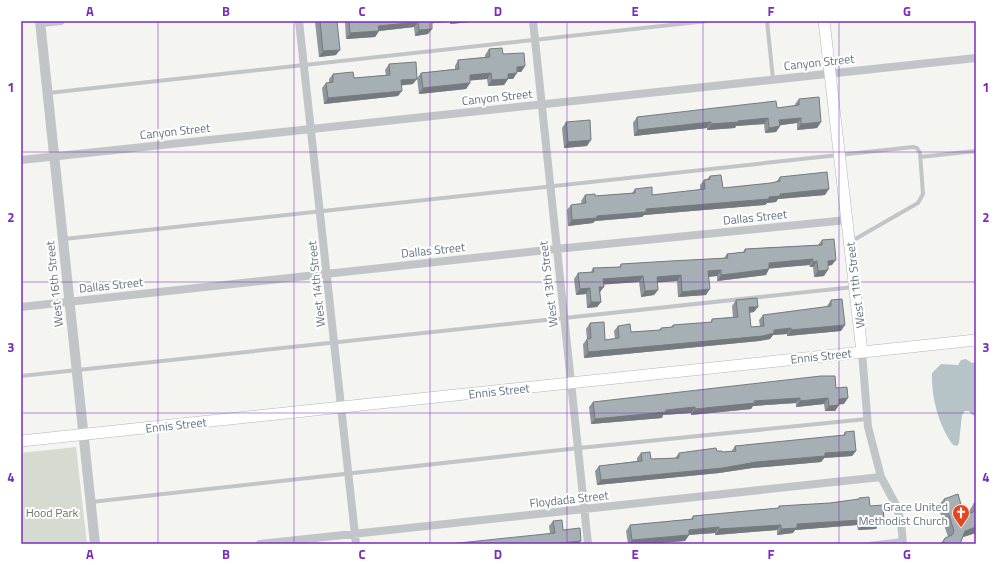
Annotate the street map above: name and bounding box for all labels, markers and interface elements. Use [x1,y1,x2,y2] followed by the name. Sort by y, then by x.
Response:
[86,1,94,21] text: A
[222,1,230,21] text: B
[358,1,366,21] text: C
[494,1,502,21] text: D
[631,1,639,21] text: E
[768,1,775,21] text: F
[903,1,911,21] text: G
[783,49,856,75] street label: Canyon Street
[7,77,15,97] text: 1
[982,77,990,97] text: 1
[461,84,534,110] street label: Canyon Street
[139,118,212,144] street label: Canyon Street
[722,204,789,230] street label: Dallas Street
[7,207,15,227] text: 2
[982,207,990,227] text: 2
[400,237,467,263] street label: Dallas Street
[40,239,68,328] street label: West 16th Street
[302,239,330,328] street label: West 14th Street
[533,239,563,328] street label: West 13th Street
[840,240,870,329] street label: West 11th Street
[78,272,145,298] street label: Dallas Street
[7,337,15,357] text: 3
[982,337,990,357] text: 3
[790,343,853,369] street label: Ennis Street
[468,378,531,404] street label: Ennis Street
[145,412,208,438] street label: Ennis Street
[7,467,15,487] text: 4
[982,467,990,487] text: 4
[529,485,610,513] street label: Floydada Street
[859,497,948,530] place label: Grace United Methodist Church
[26,503,79,522] park label: Hood Park
[951,503,971,528] church icon: Grace United Methodist Church
[86,544,94,564] text: A
[222,544,230,564] text: B
[358,544,366,564] text: C
[494,544,502,564] text: D
[631,544,639,564] text: E
[768,544,775,564] text: F
[903,544,911,564] text: G

